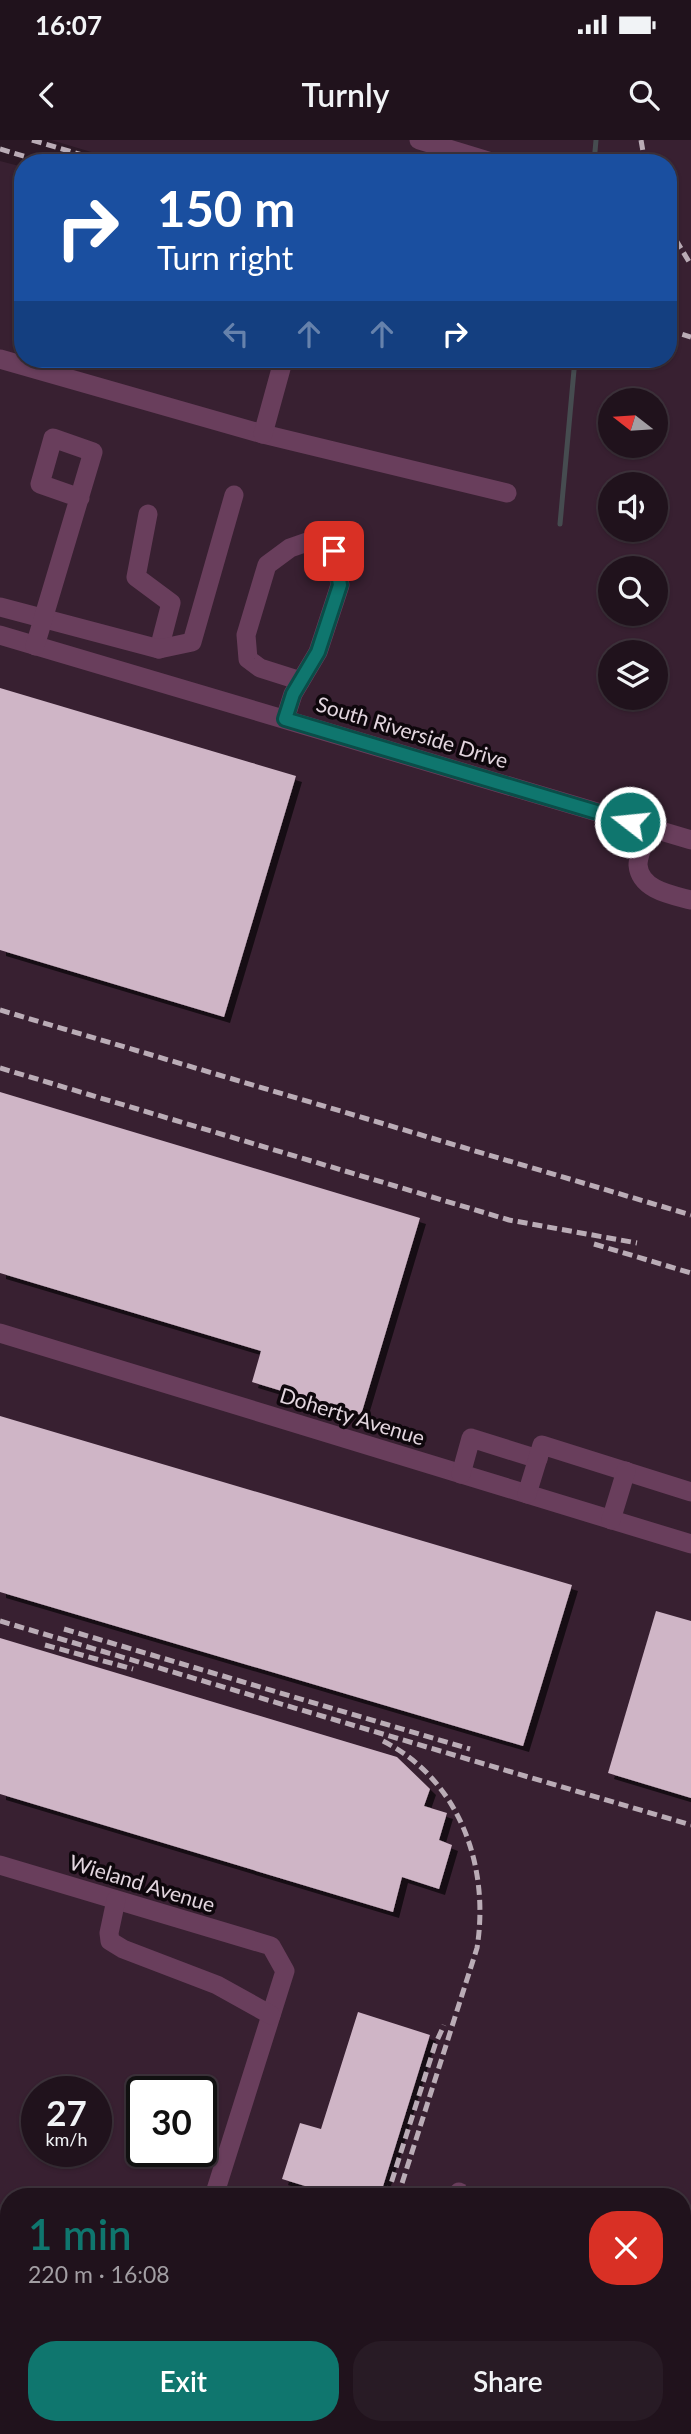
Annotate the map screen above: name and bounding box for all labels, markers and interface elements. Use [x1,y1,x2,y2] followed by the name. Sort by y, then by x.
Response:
[35,9,102,41] text: 16:07
[301,75,390,114] text: Turnly
[28,76,66,114] icon: back
[625,76,663,114] icon: search
[157,179,295,237] text: 150 m
[42,182,133,273] icon: right
[157,238,293,277] text: Turn right
[217,315,255,353] icon: left
[290,315,328,353] icon: ahead
[363,315,401,353] icon: ahead
[436,315,474,353] icon: right
[598,388,668,458] north arrow
[598,388,668,710] map controls
[598,472,668,542] button: sound
[304,521,364,581] pin
[315,532,353,570] icon: arrive
[598,556,668,626] button: search
[598,640,668,710] button: layers
[314,690,511,773] street label: South Riverside Drive
[593,785,667,859] position arrow
[277,1382,428,1449] street label: Doherty Avenue
[67,1849,218,1917] street label: Wieland Avenue
[126,2076,217,2167] speed limit sign: 30
[46,2091,87,2133] text: 27
[45,2128,88,2150] text: km/h
[28,2209,132,2259] text: 1 min
[589,2211,663,2285] button: close
[28,2260,170,2288] text: 220 m · 16:08
[28,2341,339,2421] button: Exit
[353,2341,663,2421] button: Share

